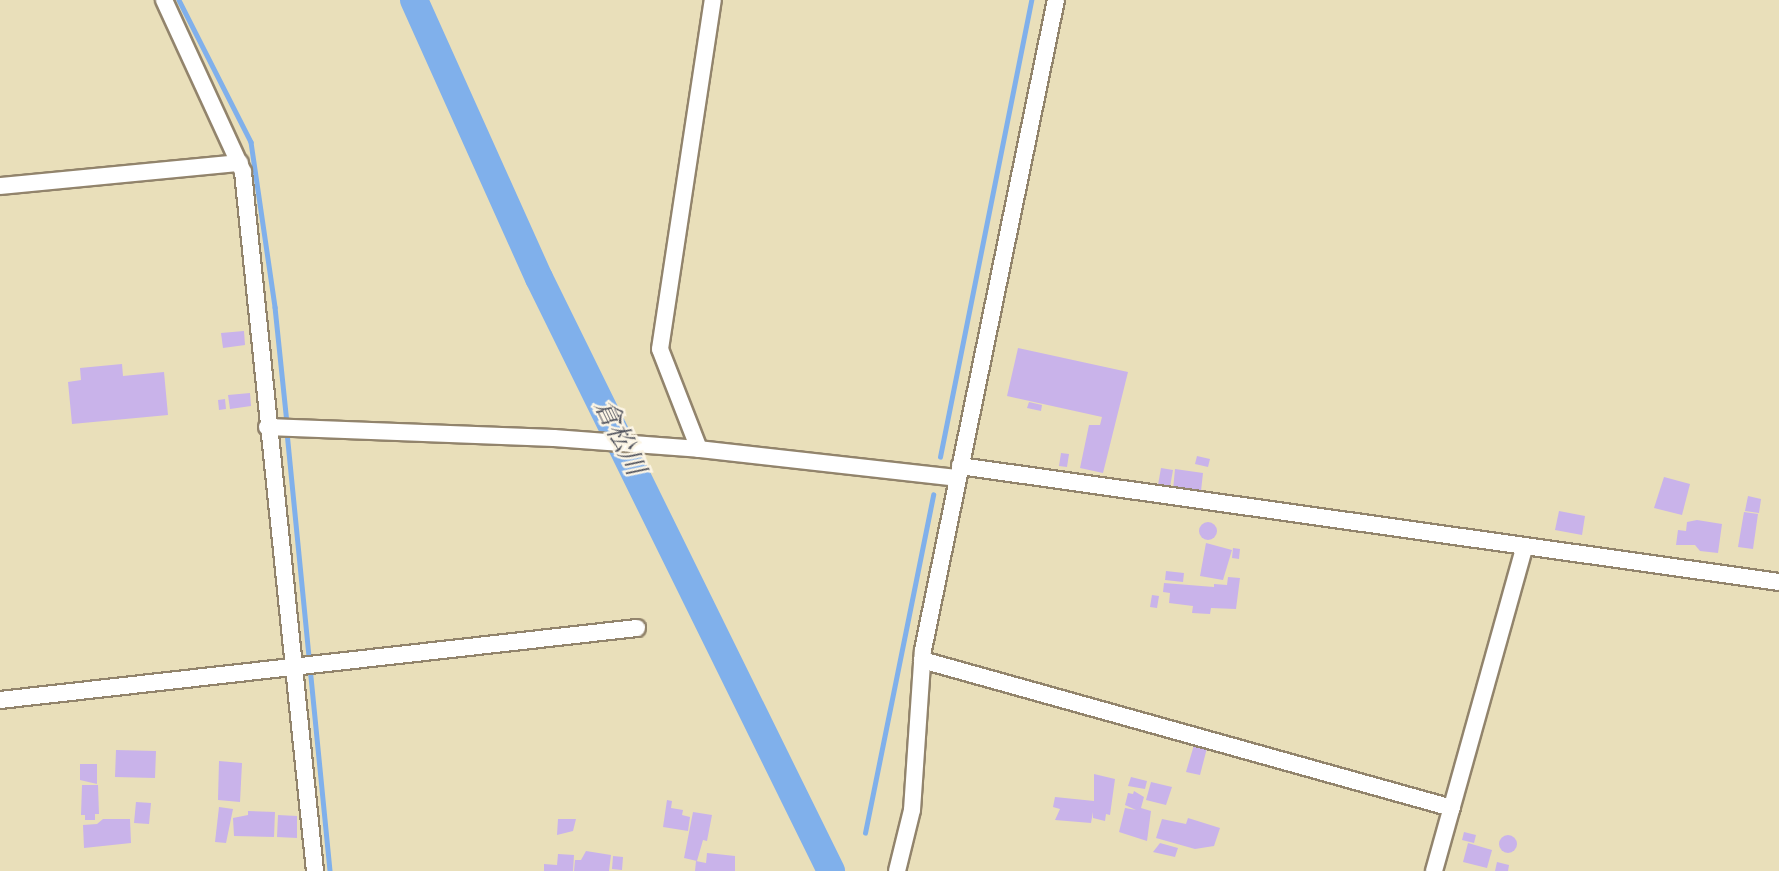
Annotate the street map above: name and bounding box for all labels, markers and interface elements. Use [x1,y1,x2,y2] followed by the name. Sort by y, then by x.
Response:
[586,394,650,482] water label: 倉松川

